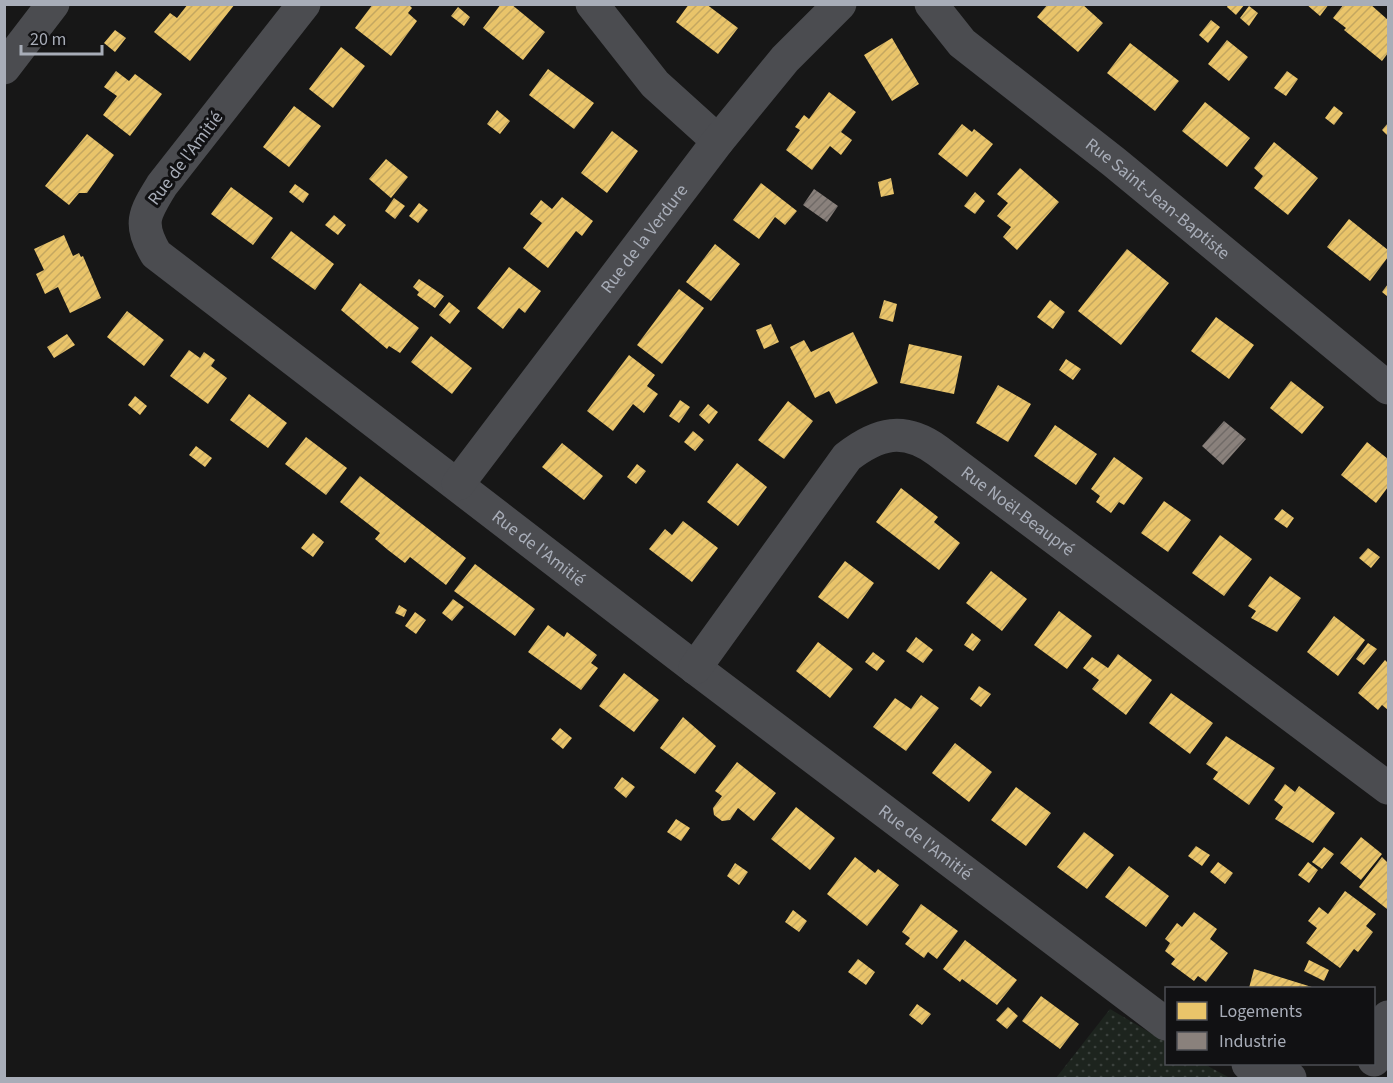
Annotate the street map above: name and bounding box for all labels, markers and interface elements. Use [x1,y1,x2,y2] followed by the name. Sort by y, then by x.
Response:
[21,18,102,56] scale bar
[30,27,66,52] text: 20 m
[142,106,229,210] street label: Rue de l'Amitié
[1080,132,1235,266] street label: Rue Saint-Jean-Baptiste
[595,179,694,299] street label: Rue de la Verdure
[956,460,1080,562] street label: Rue Noël-Beaupré
[487,504,591,592] street label: Rue de l'Amitié
[873,799,977,886] street label: Rue de l'Amitié
[1165,987,1375,1065] legend
[1219,999,1302,1024] text: Logements
[1219,1029,1286,1054] text: Industrie

